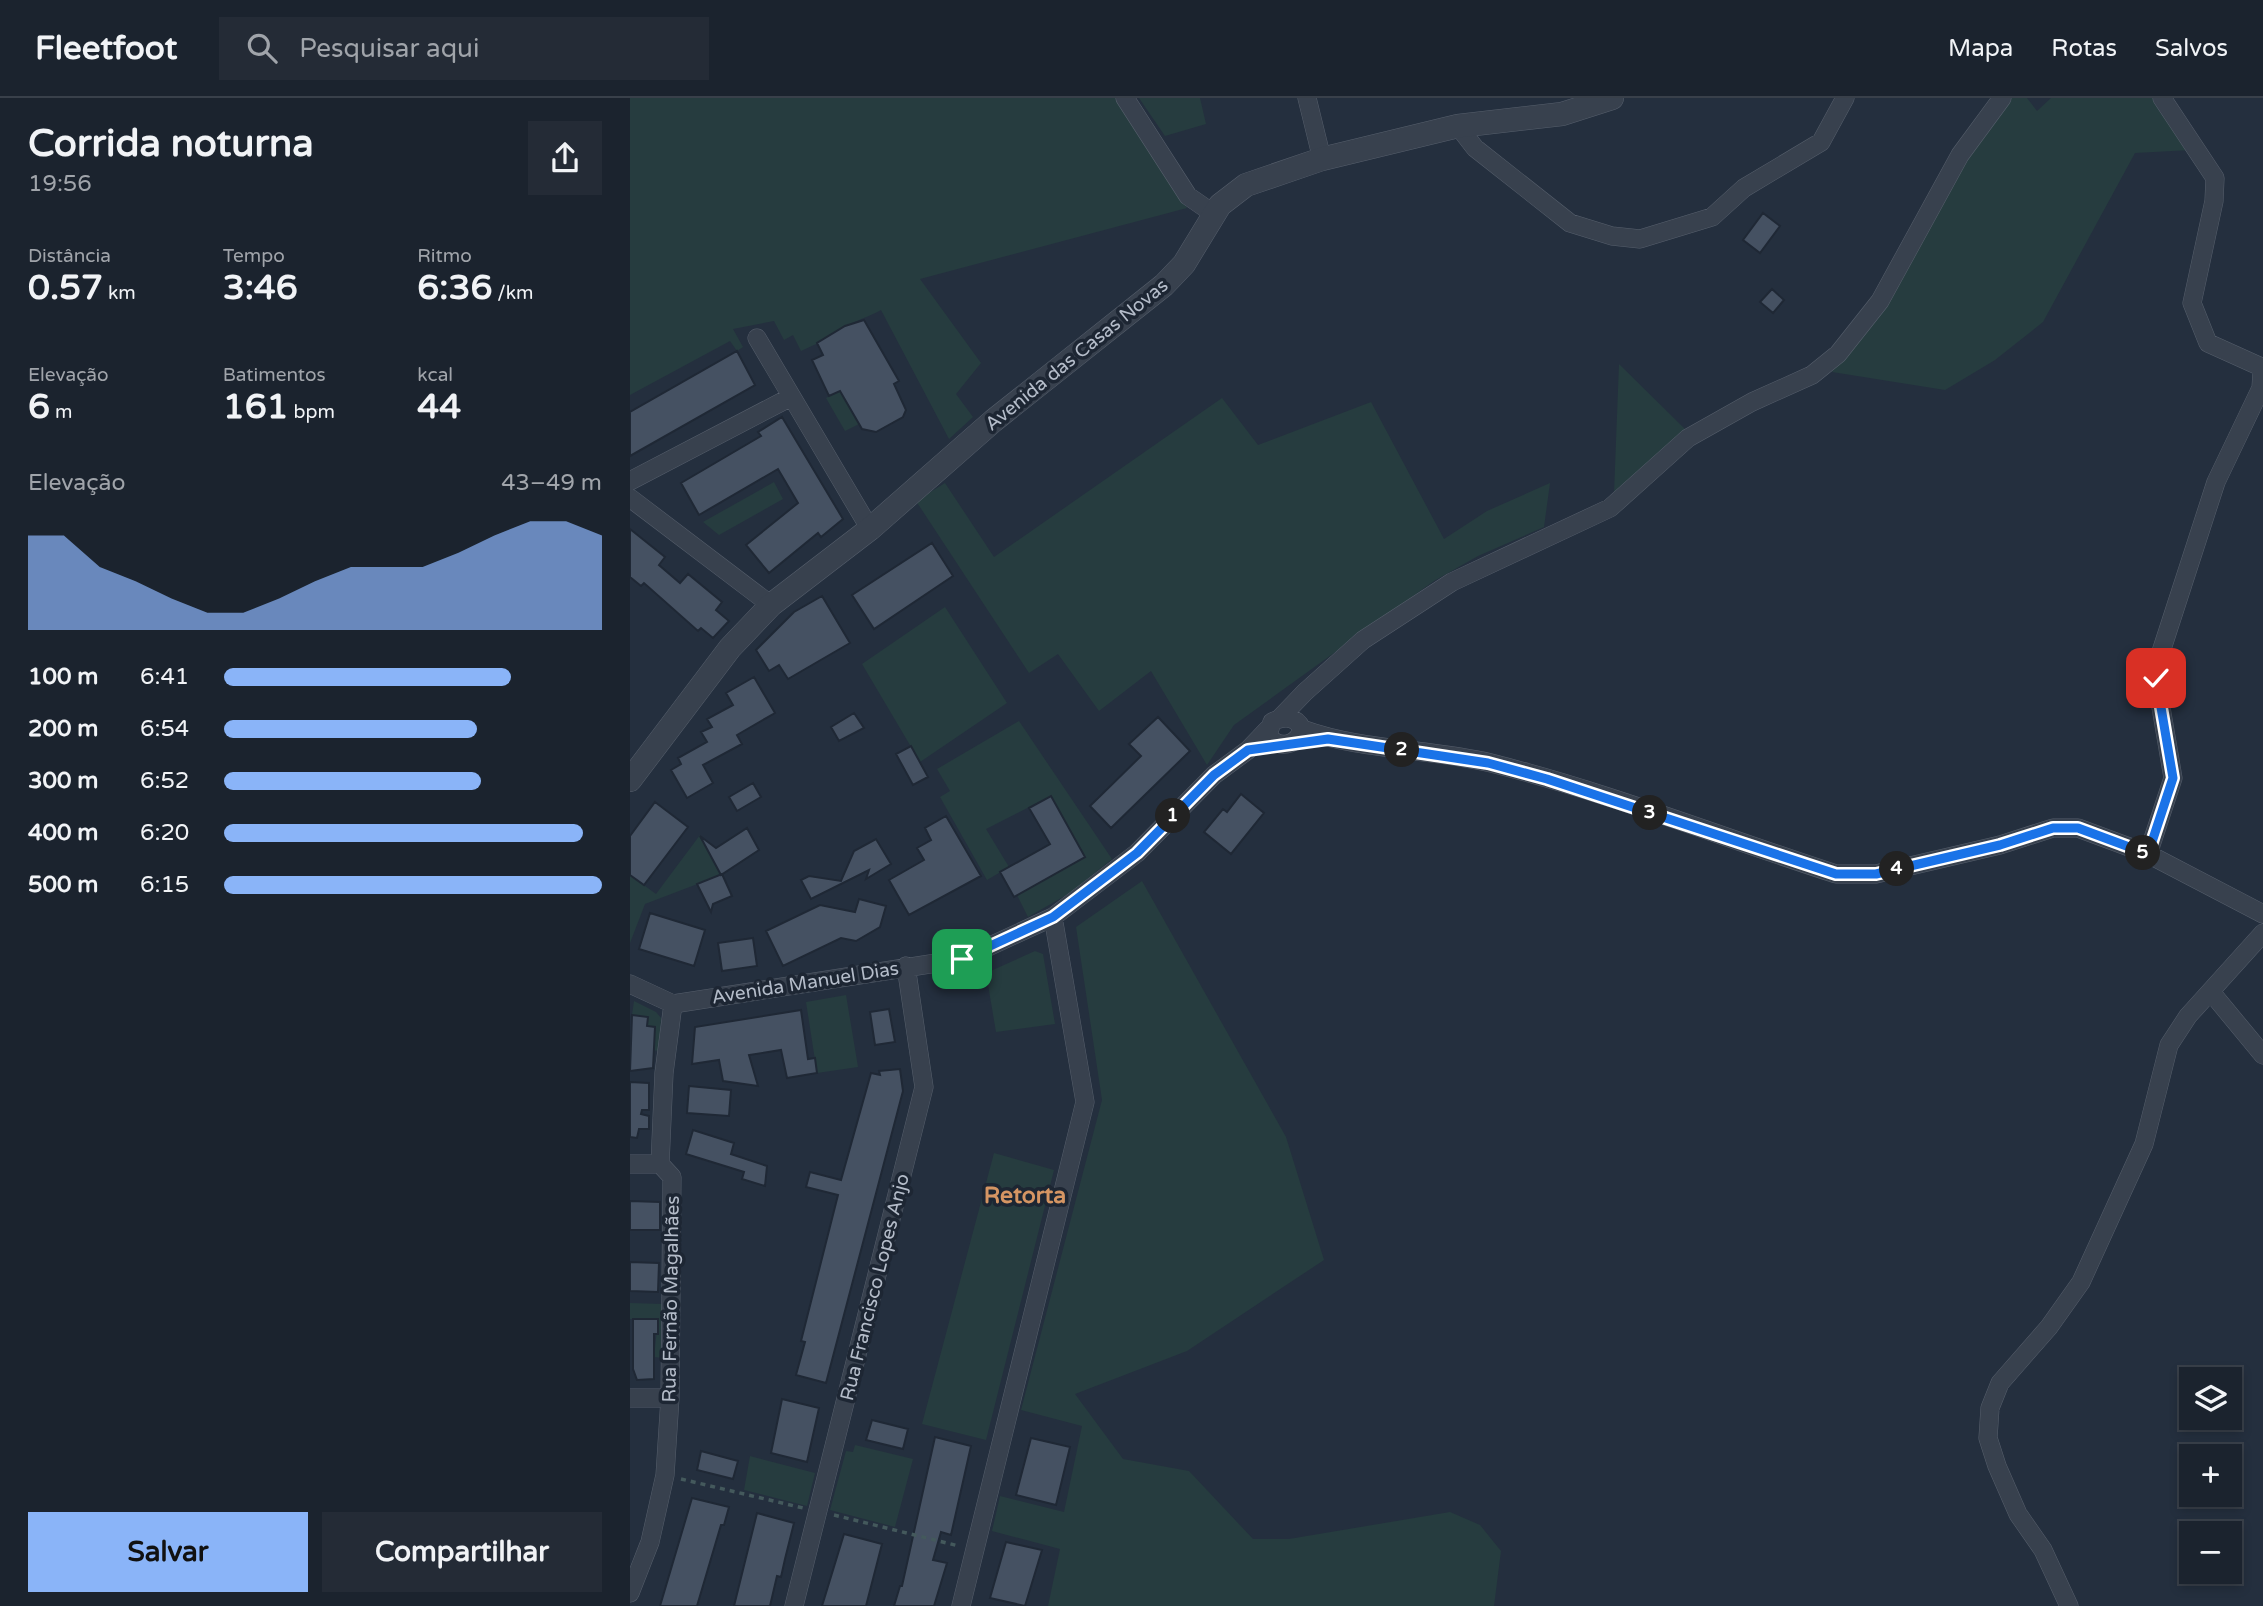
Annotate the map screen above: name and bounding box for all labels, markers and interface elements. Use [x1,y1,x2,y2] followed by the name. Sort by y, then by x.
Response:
[219,17,709,80] search box
[35,29,177,68] text: Fleetfoot
[243,29,281,67] icon: search
[299,33,479,64] text: Pesquisar aqui
[1948,34,2013,63] text: Mapa
[2051,34,2117,63] text: Rotas
[2155,34,2228,63] text: Salvos
[28,121,314,167] text: Corrida noturna
[528,121,602,195] button: share
[28,170,92,198] text: 19:56
[28,245,111,267] text: Distância
[223,245,285,267] text: Tempo
[417,245,472,267] text: Ritmo
[28,267,103,309] text: 0.57
[223,267,298,309] text: 3:46
[417,267,492,309] text: 6:36
[981,274,1172,435] street label: Avenida das Casas Novas
[103,282,136,304] text: km
[492,282,534,304] text: /km
[28,364,109,386] text: Elevação
[223,364,326,386] text: Batimentos
[417,364,453,386] text: kcal
[28,386,50,428] text: 6
[223,386,289,428] text: 161
[417,386,461,428] text: 44
[50,401,72,423] text: m
[289,401,335,423] text: bpm
[28,469,125,497] text: Elevação
[501,469,602,497] text: 43–49 m
[2126,648,2186,708] pin
[2137,659,2175,697] icon: check
[28,663,98,691] text: 100 m
[140,663,189,691] text: 6:41
[28,715,98,743] text: 200 m
[140,715,189,743] text: 6:54
[1384,732,1420,768] pin: 2
[1396,738,1407,760] text: 2
[28,767,98,795] text: 300 m
[140,767,189,795] text: 6:52
[1632,796,1668,830] pin: 3
[1156,798,1190,834] pin: 1
[1644,801,1655,823] text: 3
[1167,804,1178,826] text: 1
[28,819,98,847] text: 400 m
[140,819,189,847] text: 6:20
[2126,836,2160,870] pin: 5
[2137,841,2148,863] text: 5
[1880,852,1914,886] pin: 4
[1891,857,1902,879] text: 4
[28,871,98,899] text: 500 m
[140,871,189,899] text: 6:15
[932,929,992,989] pin
[943,940,981,978] icon: arrive
[710,957,900,1009] street label: Avenida Manuel Dias
[836,1171,914,1403] street label: Rua Francisco Lopes Anjo
[984,1182,1066,1210] district label: Retorta
[658,1195,684,1403] street label: Rua Fernão Magalhães
[2179,1367,2242,1584] map controls
[2179,1367,2242,1430] button: layers
[2179,1444,2242,1507] button: +
[28,1512,308,1592] button: Salvar
[322,1512,602,1592] button: Compartilhar
[2179,1521,2242,1584] button: −

